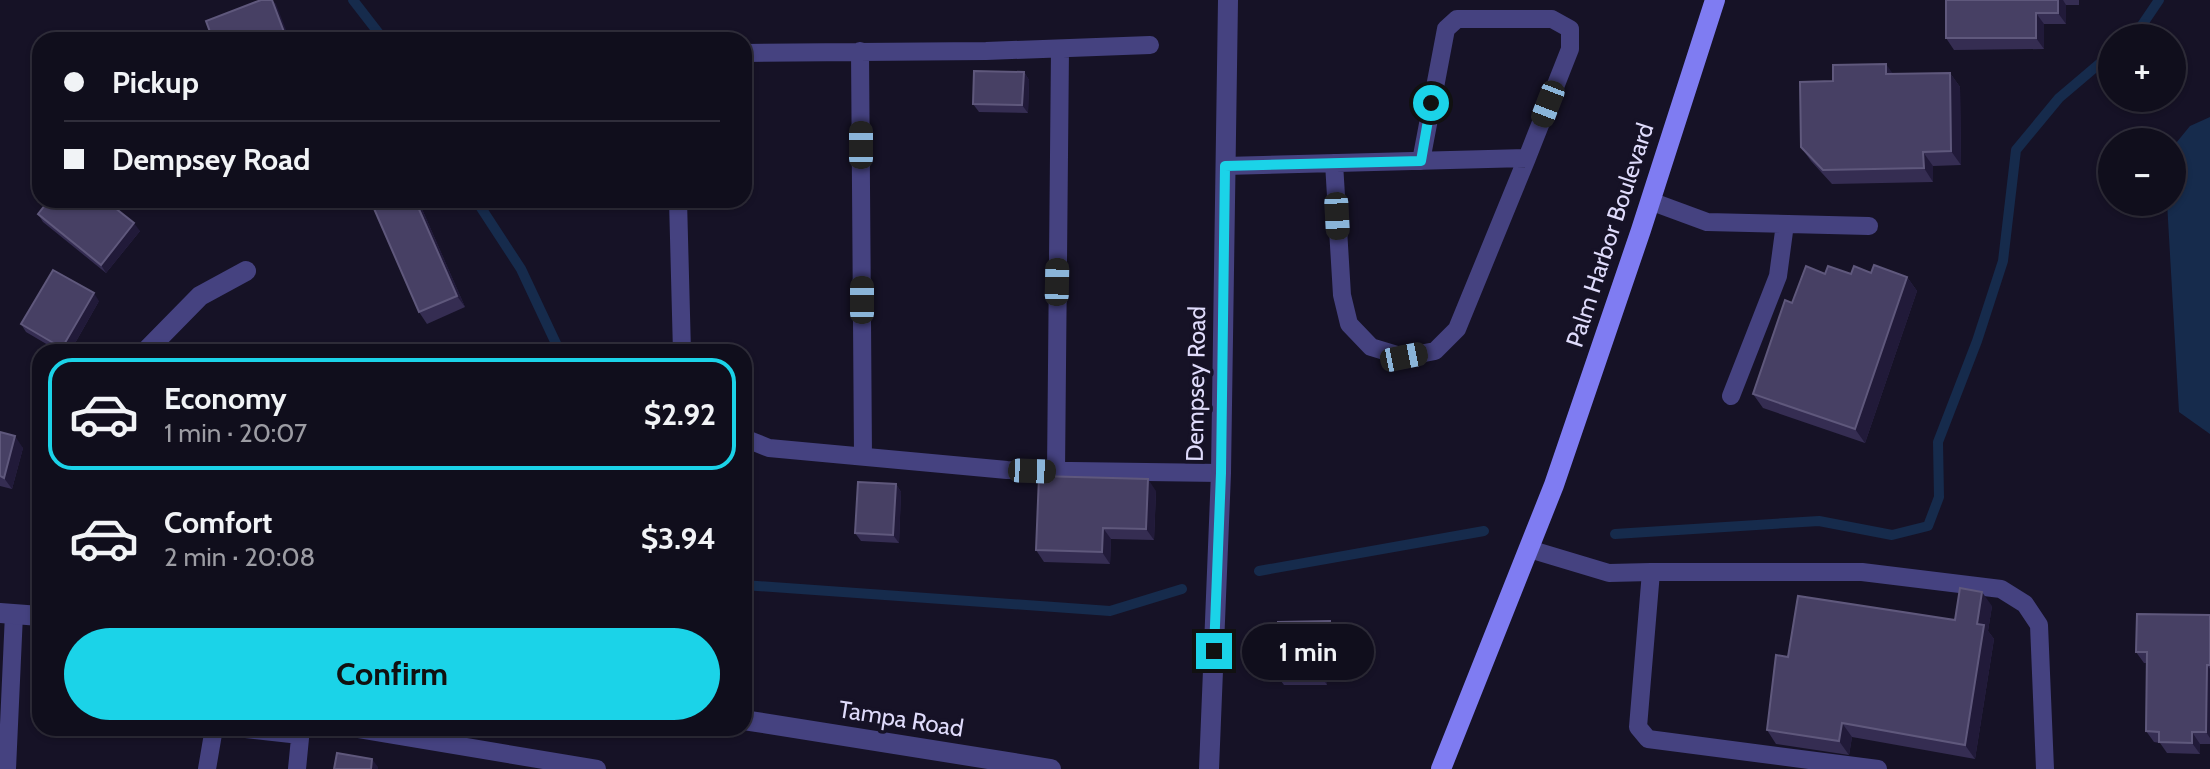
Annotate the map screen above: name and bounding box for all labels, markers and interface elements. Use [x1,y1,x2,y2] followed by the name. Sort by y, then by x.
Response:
[2098,24,2186,216] map controls
[2098,24,2186,112] button: +
[112,64,199,101] text: Pickup
[1528,77,1568,131] car
[1413,85,1449,121] route start
[1560,119,1659,351] street label: Palm Harbor Boulevard
[849,121,873,169] car
[2098,128,2186,216] button: −
[112,141,310,178] text: Dempsey Road
[1324,191,1350,241] car
[1045,258,1069,306] car
[850,276,874,324] car
[1180,306,1211,462] street label: Dempsey Road
[1378,341,1430,373] car
[68,378,140,450] icon: car
[164,380,287,417] text: Economy
[644,396,716,433] text: $2.92
[164,417,307,449] text: 1 min · 20:07
[1008,458,1056,484] car
[68,502,140,574] icon: car
[164,504,272,541] text: Comfort
[641,520,716,557] text: $3.94
[164,541,315,573] text: 2 min · 20:08
[1242,623,1374,679] callout: 1 min
[64,628,720,720] button: Confirm
[1196,633,1232,669] route end
[1279,636,1337,668] text: 1 min
[836,694,966,743] street label: Tampa Road

